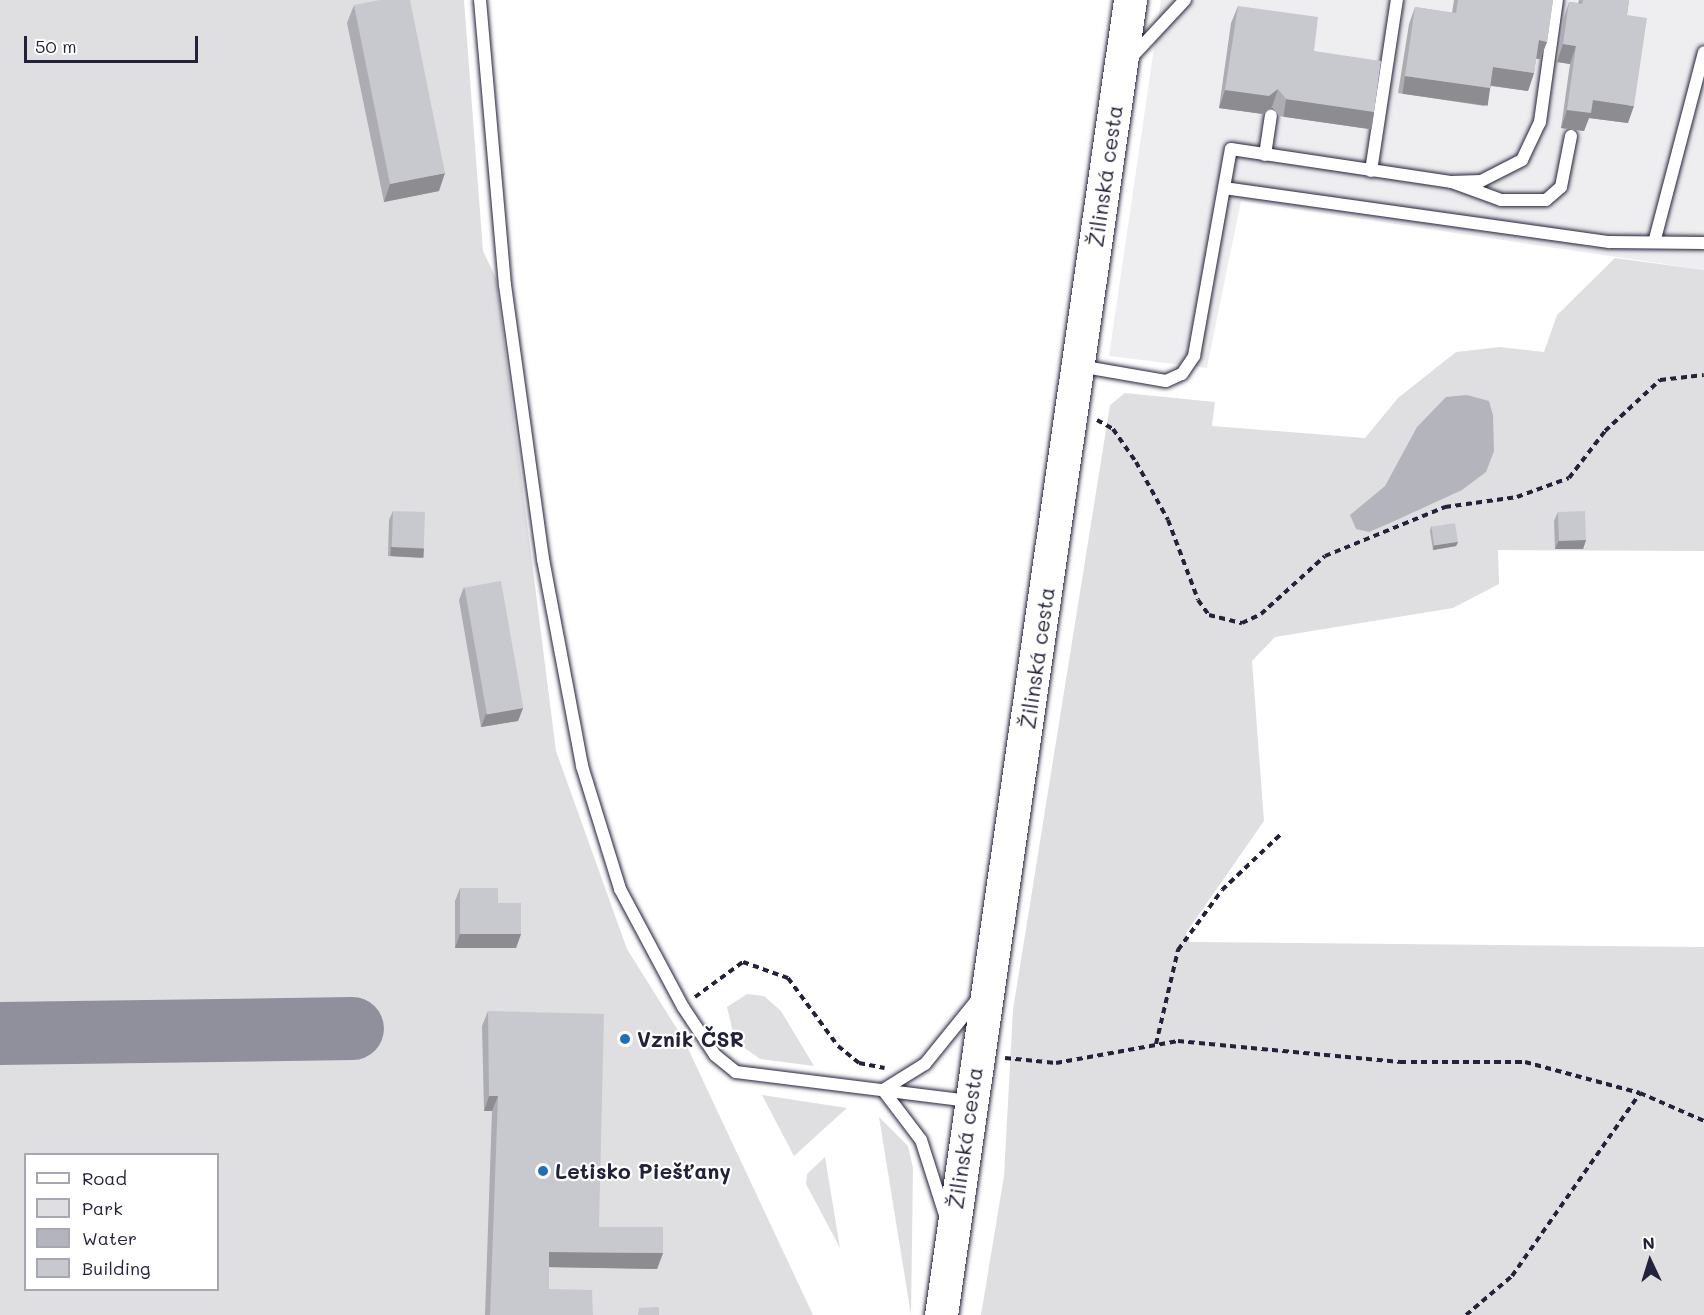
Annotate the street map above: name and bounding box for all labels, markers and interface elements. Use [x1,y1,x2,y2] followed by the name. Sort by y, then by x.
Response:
[27,24,201,62] scale bar
[35,34,77,58] text: 50 m
[1083,103,1127,249] street label: Žilinská cesta
[1015,585,1059,731] street label: Žilinská cesta
[637,1026,744,1052] place label: Vznik ČSR
[618,1032,632,1046] marker: Vznik ČSR
[943,1065,987,1211] street label: Žilinská cesta
[24,1153,219,1291] legend
[555,1158,731,1184] place label: Letisko Piešťany
[536,1164,550,1178] marker: Letisko Piešťany
[82,1166,127,1190] text: Road
[82,1196,123,1220] text: Park
[82,1226,137,1250] text: Water
[1620,1231,1680,1291] north arrow
[1642,1232,1656,1253] text: N
[82,1256,150,1280] text: Building

